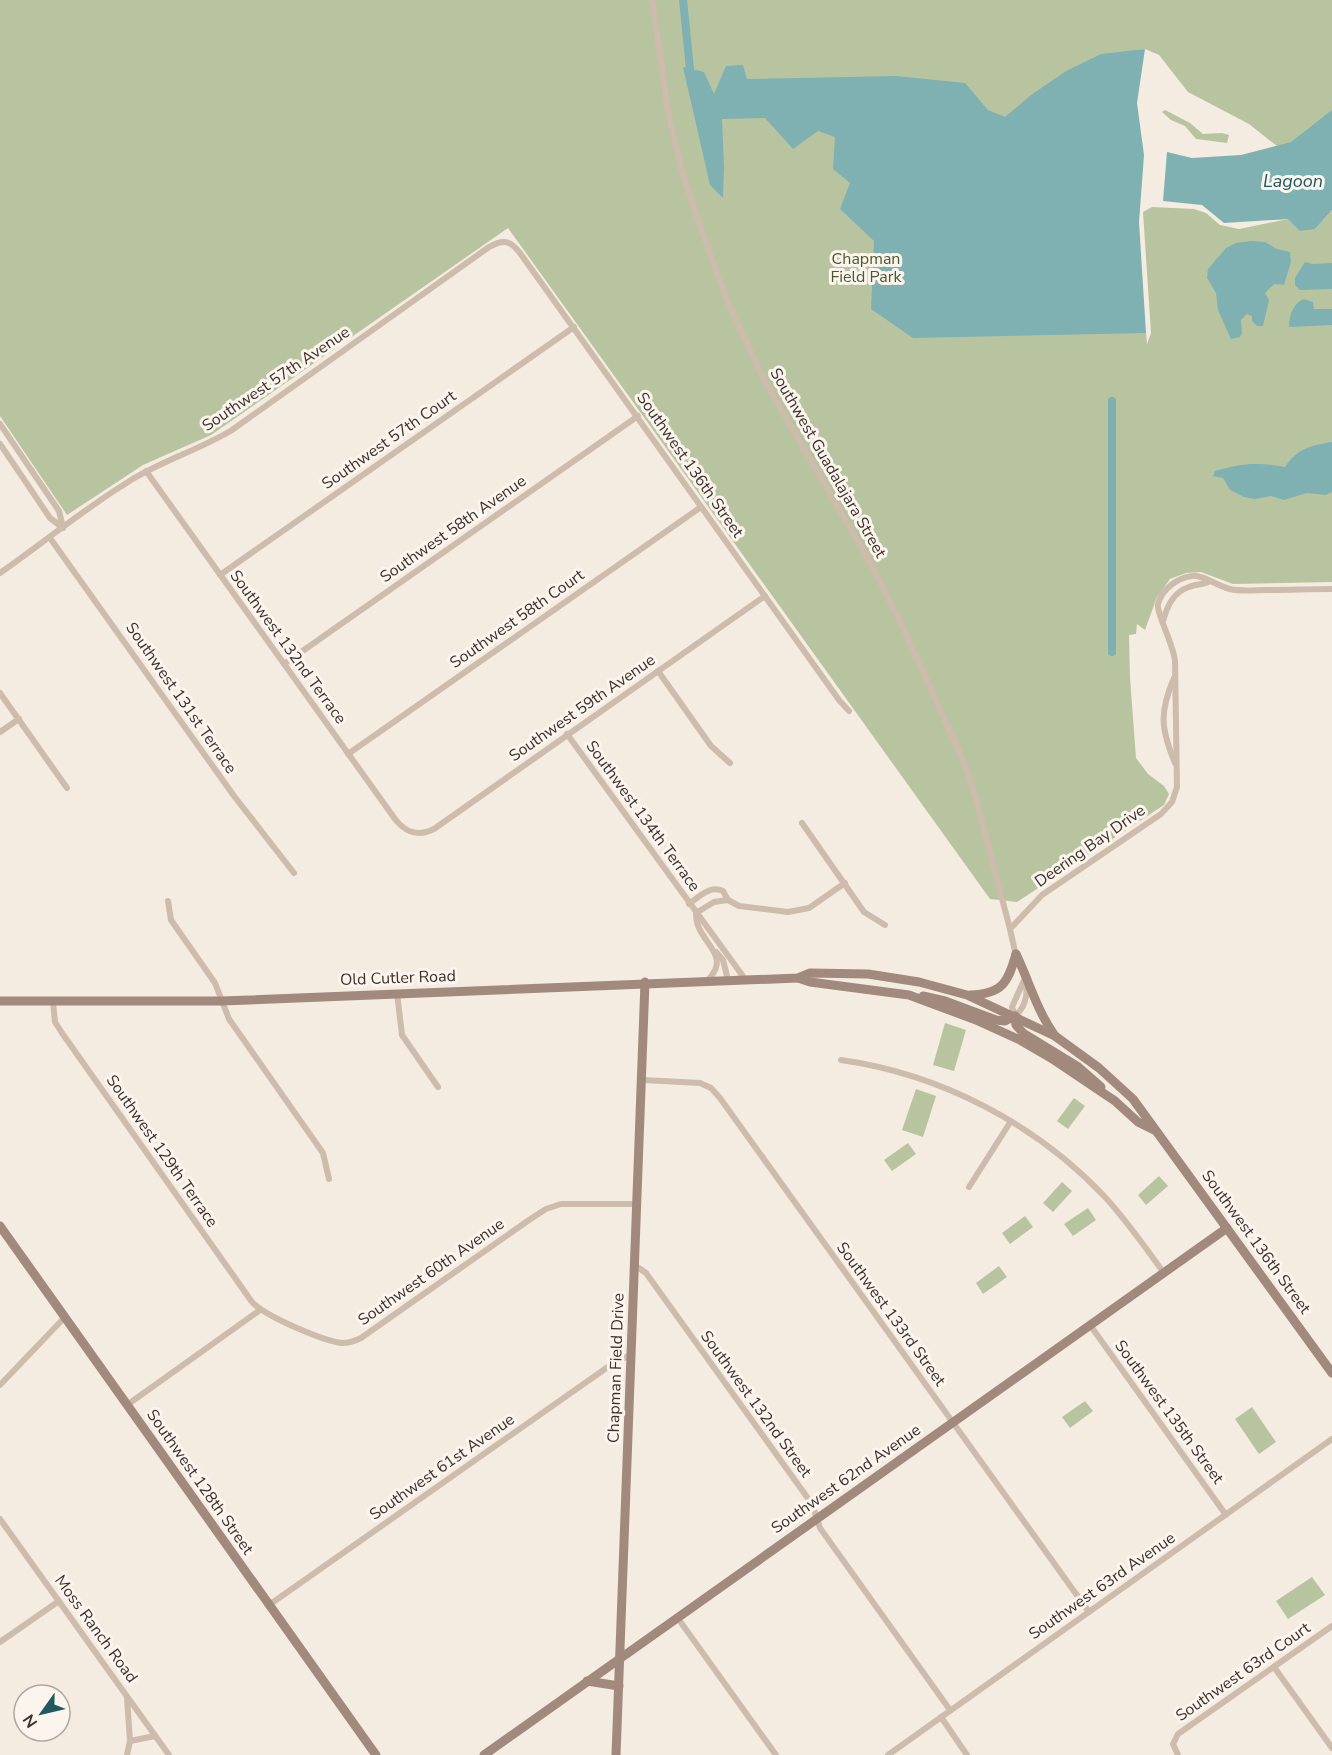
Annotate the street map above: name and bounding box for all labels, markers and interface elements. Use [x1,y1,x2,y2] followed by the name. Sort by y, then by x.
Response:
[1263,169,1323,193] water label: Lagoon
[830,248,903,288] park label: Chapman Field Park
[198,321,354,437] street label: Southwest 57th Avenue
[765,364,892,562] street label: Southwest Guadalajara Street
[317,385,461,495] street label: Southwest 57th Court
[631,388,749,542] street label: Southwest 136th Street
[375,470,531,588] street label: Southwest 58th Avenue
[445,564,589,674] street label: Southwest 58th Court
[225,566,351,728] street label: Southwest 132nd Terrace
[120,618,242,778] street label: Southwest 131st Terrace
[504,649,660,767] street label: Southwest 59th Avenue
[581,736,705,896] street label: Southwest 134th Terrace
[1030,800,1150,892] street label: Deering Bay Drive
[340,965,456,991] street label: Old Cutler Road
[101,1070,223,1232] street label: Southwest 129th Terrace
[1196,1166,1316,1319] street label: Southwest 136th Street
[353,1213,509,1331] street label: Southwest 60th Avenue
[831,1238,951,1391] street label: Southwest 133rd Street
[602,1293,630,1443] street label: Chapman Field Drive
[695,1326,817,1482] street label: Southwest 132nd Street
[1109,1336,1229,1489] street label: Southwest 135th Street
[141,1405,259,1559] street label: Southwest 128th Street
[365,1409,519,1525] street label: Southwest 61st Avenue
[767,1419,925,1539] street label: Southwest 62nd Avenue
[1024,1527,1180,1645] street label: Southwest 63rd Avenue
[49,1571,143,1687] street label: Moss Ranch Road
[1171,1617,1315,1727] street label: Southwest 63rd Court
[12,1683,72,1743] north arrow
[18,1710,43,1732] text: N

